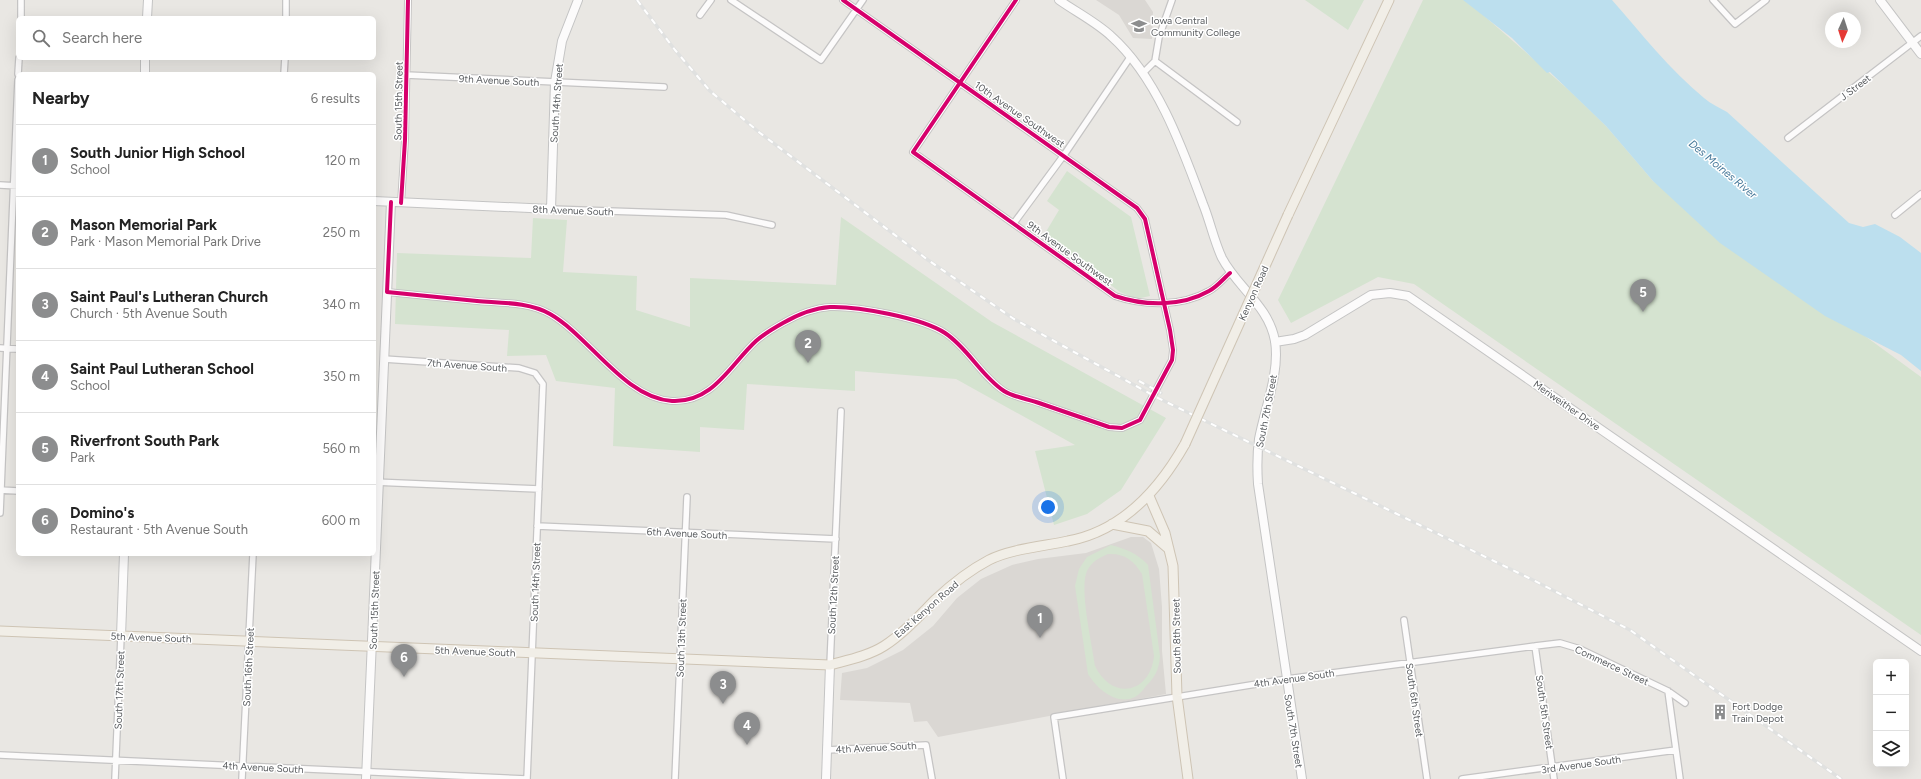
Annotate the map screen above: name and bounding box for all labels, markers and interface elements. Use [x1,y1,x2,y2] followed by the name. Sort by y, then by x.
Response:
[1825,12,1861,48] north arrow
[1151,14,1241,39] place label: Iowa Central Community College
[16,16,376,60] search box
[1130,17,1148,35] school or university icon: Iowa Central Community College
[30,27,52,49] icon: search
[62,29,142,47] text: Search here
[391,61,406,141] street label: South 15th Street
[547,63,566,143] street label: South 14th Street
[1837,71,1874,103] street label: J Street
[458,72,540,89] street label: 9th Avenue South
[972,78,1067,151] street label: 10th Avenue Southwest
[32,88,90,108] text: Nearby
[311,91,360,106] text: 6 results
[1686,137,1760,202] water label: Des Moines River
[70,144,245,162] text: South Junior High School
[42,153,48,168] text: 1
[325,153,360,168] text: 120 m
[70,162,110,177] text: School
[532,203,614,218] street label: 8th Avenue South
[70,216,217,234] text: Mason Memorial Park
[1025,218,1115,289] street label: 9th Avenue Southwest
[41,225,49,240] text: 2
[323,225,360,240] text: 250 m
[70,234,261,249] text: Park · Mason Memorial Park Drive
[1236,263,1271,323] street label: Kenyon Road
[1630,279,1656,312] pin: 5
[70,288,268,306] text: Saint Paul's Lutheran Church
[41,297,49,312] text: 3
[322,297,360,312] text: 340 m
[70,306,227,321] text: Church · 5th Avenue South
[795,330,821,363] pin: 2
[426,356,508,375] street label: 7th Avenue South
[70,360,254,378] text: Saint Paul Lutheran School
[41,369,49,384] text: 4
[323,369,360,384] text: 350 m
[1253,373,1280,449] street label: South 7th Street
[1531,377,1603,434] street label: Meriweither Drive
[70,378,110,393] text: School
[70,432,219,450] text: Riverfront South Park
[41,441,49,456] text: 5
[323,441,360,456] text: 560 m
[70,450,95,465] text: Park
[1038,497,1058,517] your location
[70,504,134,522] text: Domino's
[41,513,49,528] text: 6
[322,513,360,528] text: 600 m
[70,522,248,537] text: Restaurant · 5th Avenue South
[646,525,728,542] street label: 6th Avenue South
[528,542,543,622] street label: South 14th Street
[825,555,842,635] street label: South 12th Street
[367,570,382,650] street label: South 15th Street
[892,578,961,641] street label: East Kenyon Road
[674,598,689,678] street label: South 13th Street
[1169,598,1184,674] street label: South 8th Street
[1027,605,1053,638] pin: 1
[240,627,257,707] street label: South 16th Street
[110,630,192,645] street label: 5th Avenue South
[1573,643,1651,688] street label: Commerce Street
[391,644,417,677] pin: 6
[434,644,516,659] street label: 5th Avenue South
[112,650,127,730] street label: South 17th Street
[1873,659,1909,767] map controls
[1873,659,1909,695] button: +
[1403,662,1426,738] street label: South 6th Street
[1253,666,1336,691] street label: 4th Avenue South
[710,671,736,704] pin: 3
[1533,674,1556,750] street label: South 5th Street
[1281,693,1306,769] street label: South 7th Street
[1873,695,1909,731] button: −
[1732,700,1784,725] place label: Fort Dodge Train Depot
[1711,703,1729,721] building icon: Fort Dodge Train Depot
[734,712,760,745] pin: 4
[1873,731,1909,767] button: layers
[835,739,917,756] street label: 4th Avenue South
[1540,752,1622,777] street label: 3rd Avenue South
[222,759,304,776] street label: 4th Avenue South

